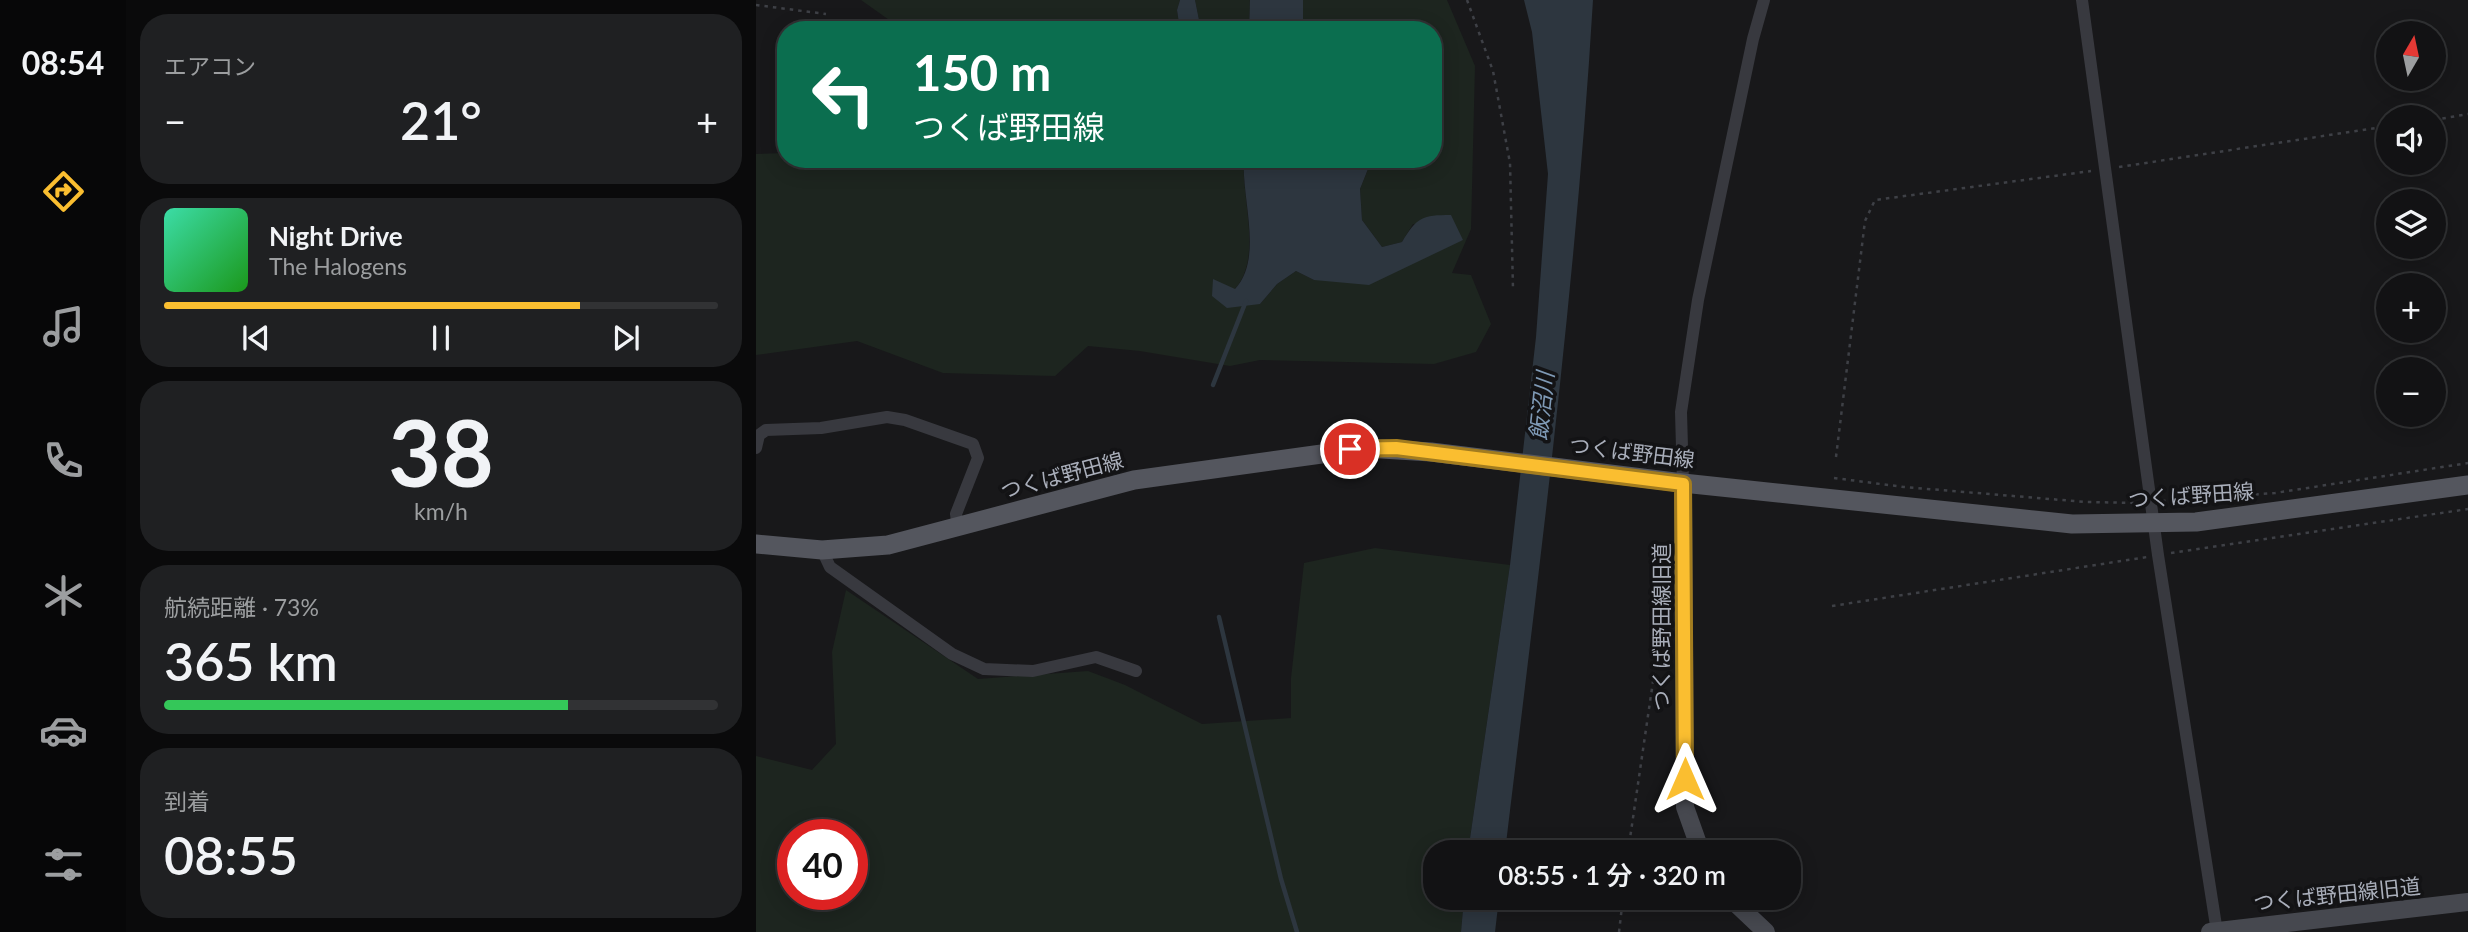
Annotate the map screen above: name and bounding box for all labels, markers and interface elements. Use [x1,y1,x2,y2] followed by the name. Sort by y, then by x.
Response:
[2376,21,2446,91] north arrow
[2376,21,2446,427] map controls
[22,43,104,82] text: 08:54
[913,43,1051,101] text: 150 m
[798,49,889,140] icon: left
[164,52,256,80] text: エアコン
[400,89,482,151] text: 21°
[164,98,186,144] text: −
[696,98,718,144] text: +
[2376,105,2446,175] button: sound
[913,107,1105,146] text: つくば野田線
[39,167,88,216] icon: directions
[2376,189,2446,259] button: layers
[269,220,403,252] text: Night Drive
[269,252,407,280] text: The Halogens
[2376,273,2446,343] button: +
[39,302,88,351] icon: music
[237,319,275,357] icon: previous
[422,319,460,357] icon: pause
[607,319,645,357] icon: next
[2376,357,2446,427] button: −
[1523,367,1559,442] water label: 飯沼川
[388,397,494,506] text: 38
[1320,419,1380,479] pin
[1331,430,1369,468] icon: arrive
[1568,431,1696,472] street label: つくば野田線
[39,436,88,485] icon: phone
[998,446,1126,503] street label: つくば野田線
[2127,478,2255,511] street label: つくば野田線
[414,497,468,525] text: km/h
[1648,543,1673,711] street label: つくば野田線旧道
[39,571,88,620] icon: climate
[164,593,319,621] text: 航続距離 · 73%
[164,630,338,692] text: 365 km
[39,706,88,755] icon: car
[1648,742,1722,816] position arrow
[164,787,210,815] text: 到着
[777,819,868,910] speed limit sign: 40
[164,824,298,886] text: 08:55
[39,840,88,889] icon: filters
[1498,859,1726,891] text: 08:55 · 1 分 · 320 m
[2252,872,2422,915] street label: つくば野田線旧道

